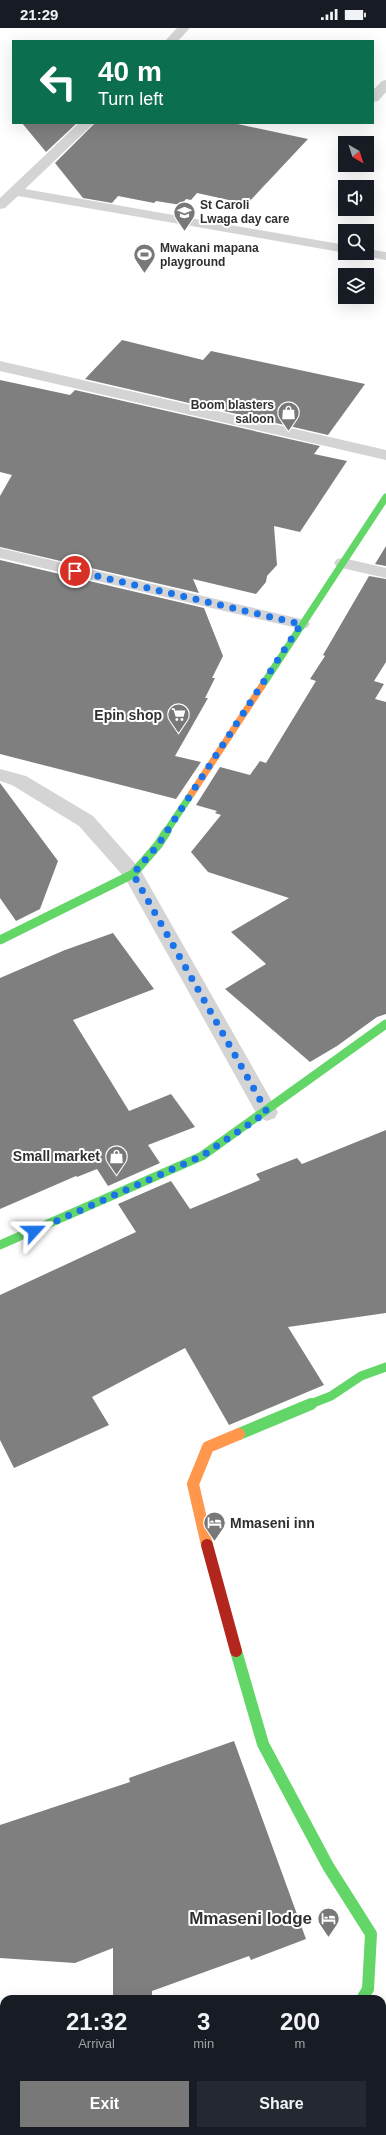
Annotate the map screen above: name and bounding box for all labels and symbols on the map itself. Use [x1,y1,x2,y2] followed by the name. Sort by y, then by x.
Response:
[338,136,374,172] north arrow
[200,198,290,226] place label: St Caroli Lwaga day care
[171,199,197,232] school or university icon: St Caroli Lwaga day care
[160,241,259,269] place label: Mwakani mapana playground
[132,242,158,275] sports icon: Mwakani mapana playground
[191,398,274,426] place label: Boom blasters saloon
[276,399,302,432] shop icon: Boom blasters saloon
[58,554,92,588] pin
[165,702,191,735] supermarket icon: Epin shop
[94,707,162,723] place label: Epin shop
[103,1143,129,1176] shop icon: Small market
[13,1148,100,1164] place label: Small market
[13,1210,55,1252] position arrow
[201,1510,227,1543] hotel icon: Mmaseni inn
[230,1515,315,1531] place label: Mmaseni inn
[315,1905,341,1938] hotel icon: Mmaseni lodge
[189,1909,312,1928] place label: Mmaseni lodge

